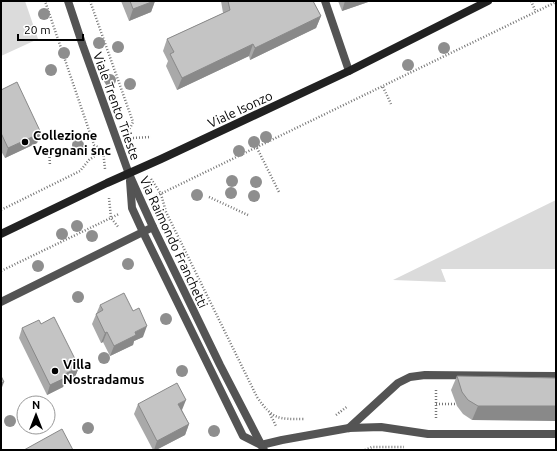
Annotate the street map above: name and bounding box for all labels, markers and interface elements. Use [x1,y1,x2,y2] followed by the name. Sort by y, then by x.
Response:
[18,16,83,42] scale bar
[24,23,51,36] text: 20 m
[91,50,143,162] street label: Viale Trento Trieste
[206,88,274,130] street label: Viale Isonzo
[33,128,112,157] place label: Collezione Vergnani snc
[20,137,30,147] marker: Collezione Vergnani snc
[137,174,211,310] street label: Via Raimondo Franchetti
[63,357,144,386] place label: Villa Nostradamus
[50,366,60,376] marker: Villa Nostradamus
[16,395,56,435] north arrow
[32,399,40,411] text: N

